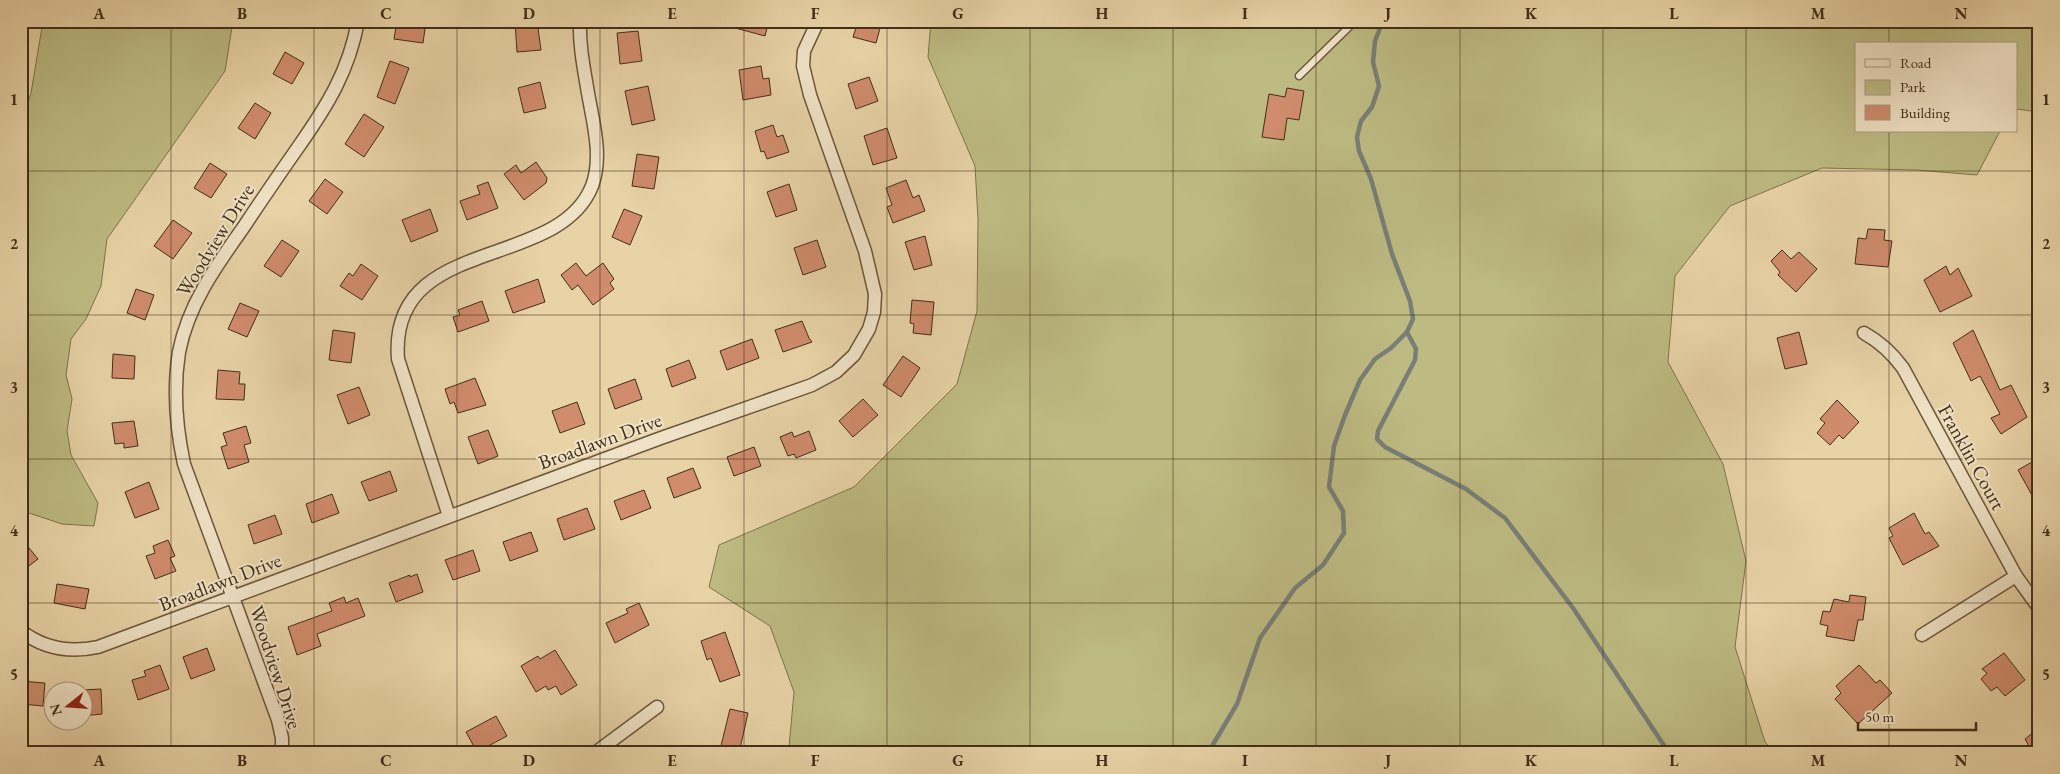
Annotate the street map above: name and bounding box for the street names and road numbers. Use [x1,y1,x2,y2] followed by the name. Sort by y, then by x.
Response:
[170,179,260,301] street label: Woodview Drive
[1932,400,2012,515] street label: Franklin Court
[535,407,665,475] street label: Broadlawn Drive
[155,547,285,617] street label: Broadlawn Drive
[244,602,308,732] street label: Woodview Drive

